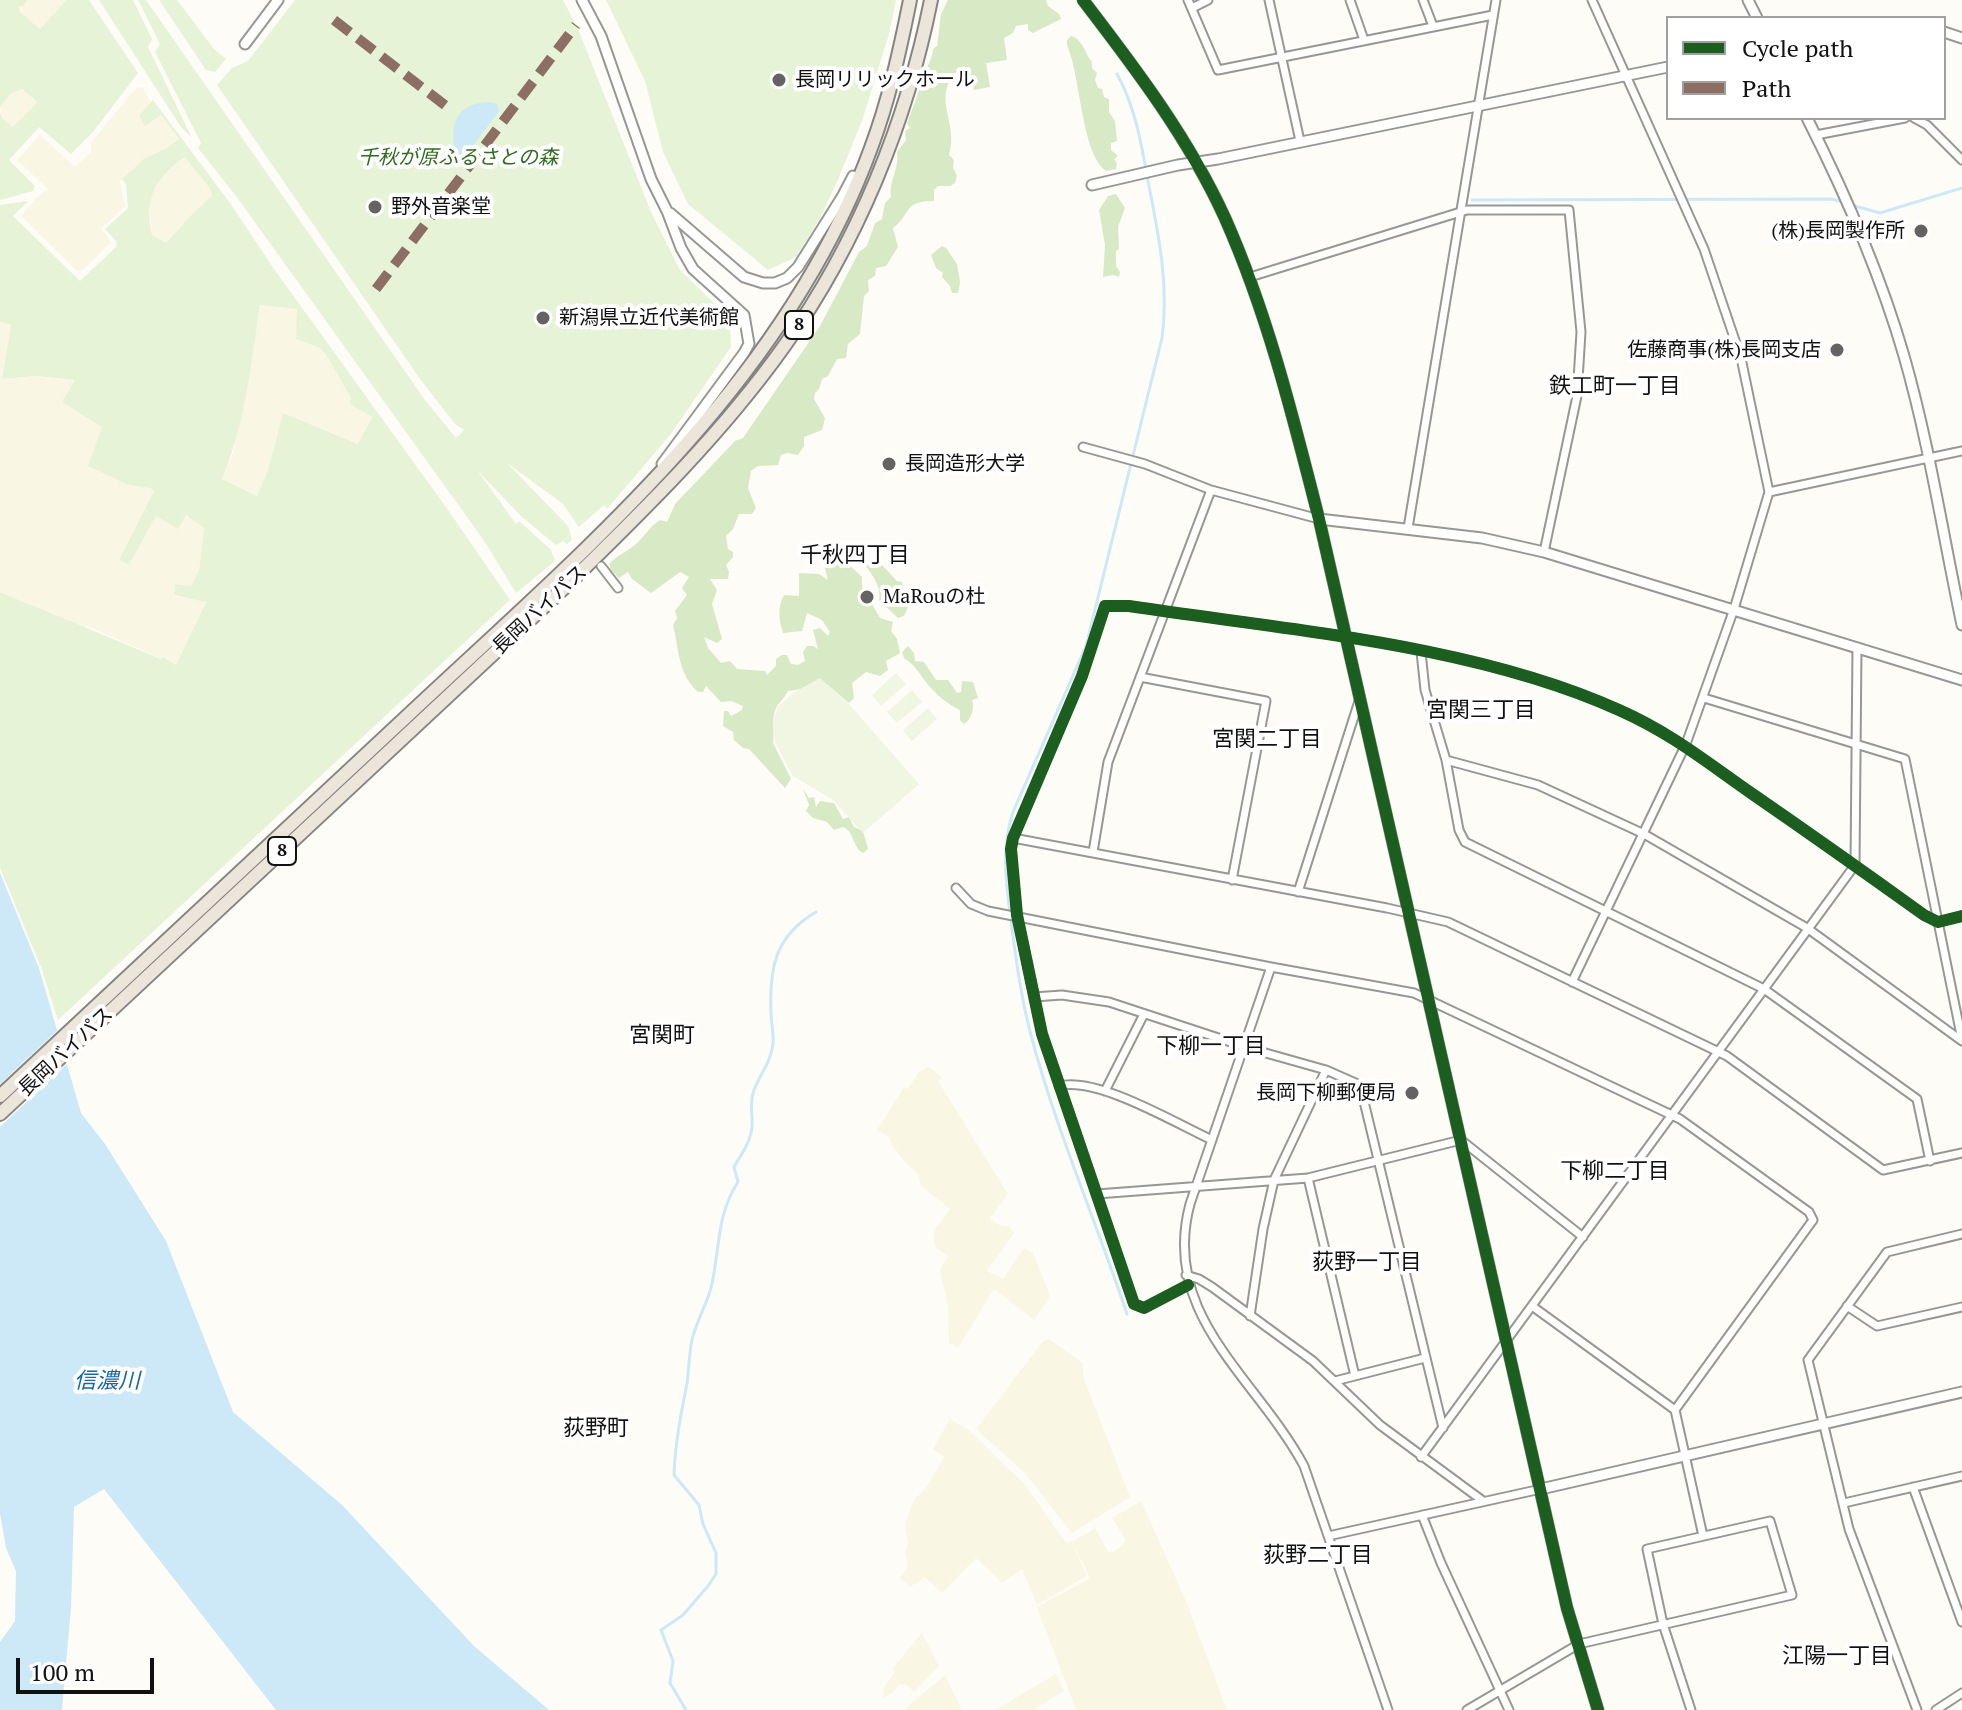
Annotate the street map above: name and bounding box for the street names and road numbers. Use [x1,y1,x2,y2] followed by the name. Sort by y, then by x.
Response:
[785,311,813,339] road number: 8
[488,560,592,660] street label: 長岡バイパス
[268,837,296,865] road number: 8
[14,1002,118,1102] street label: 長岡バイパス

